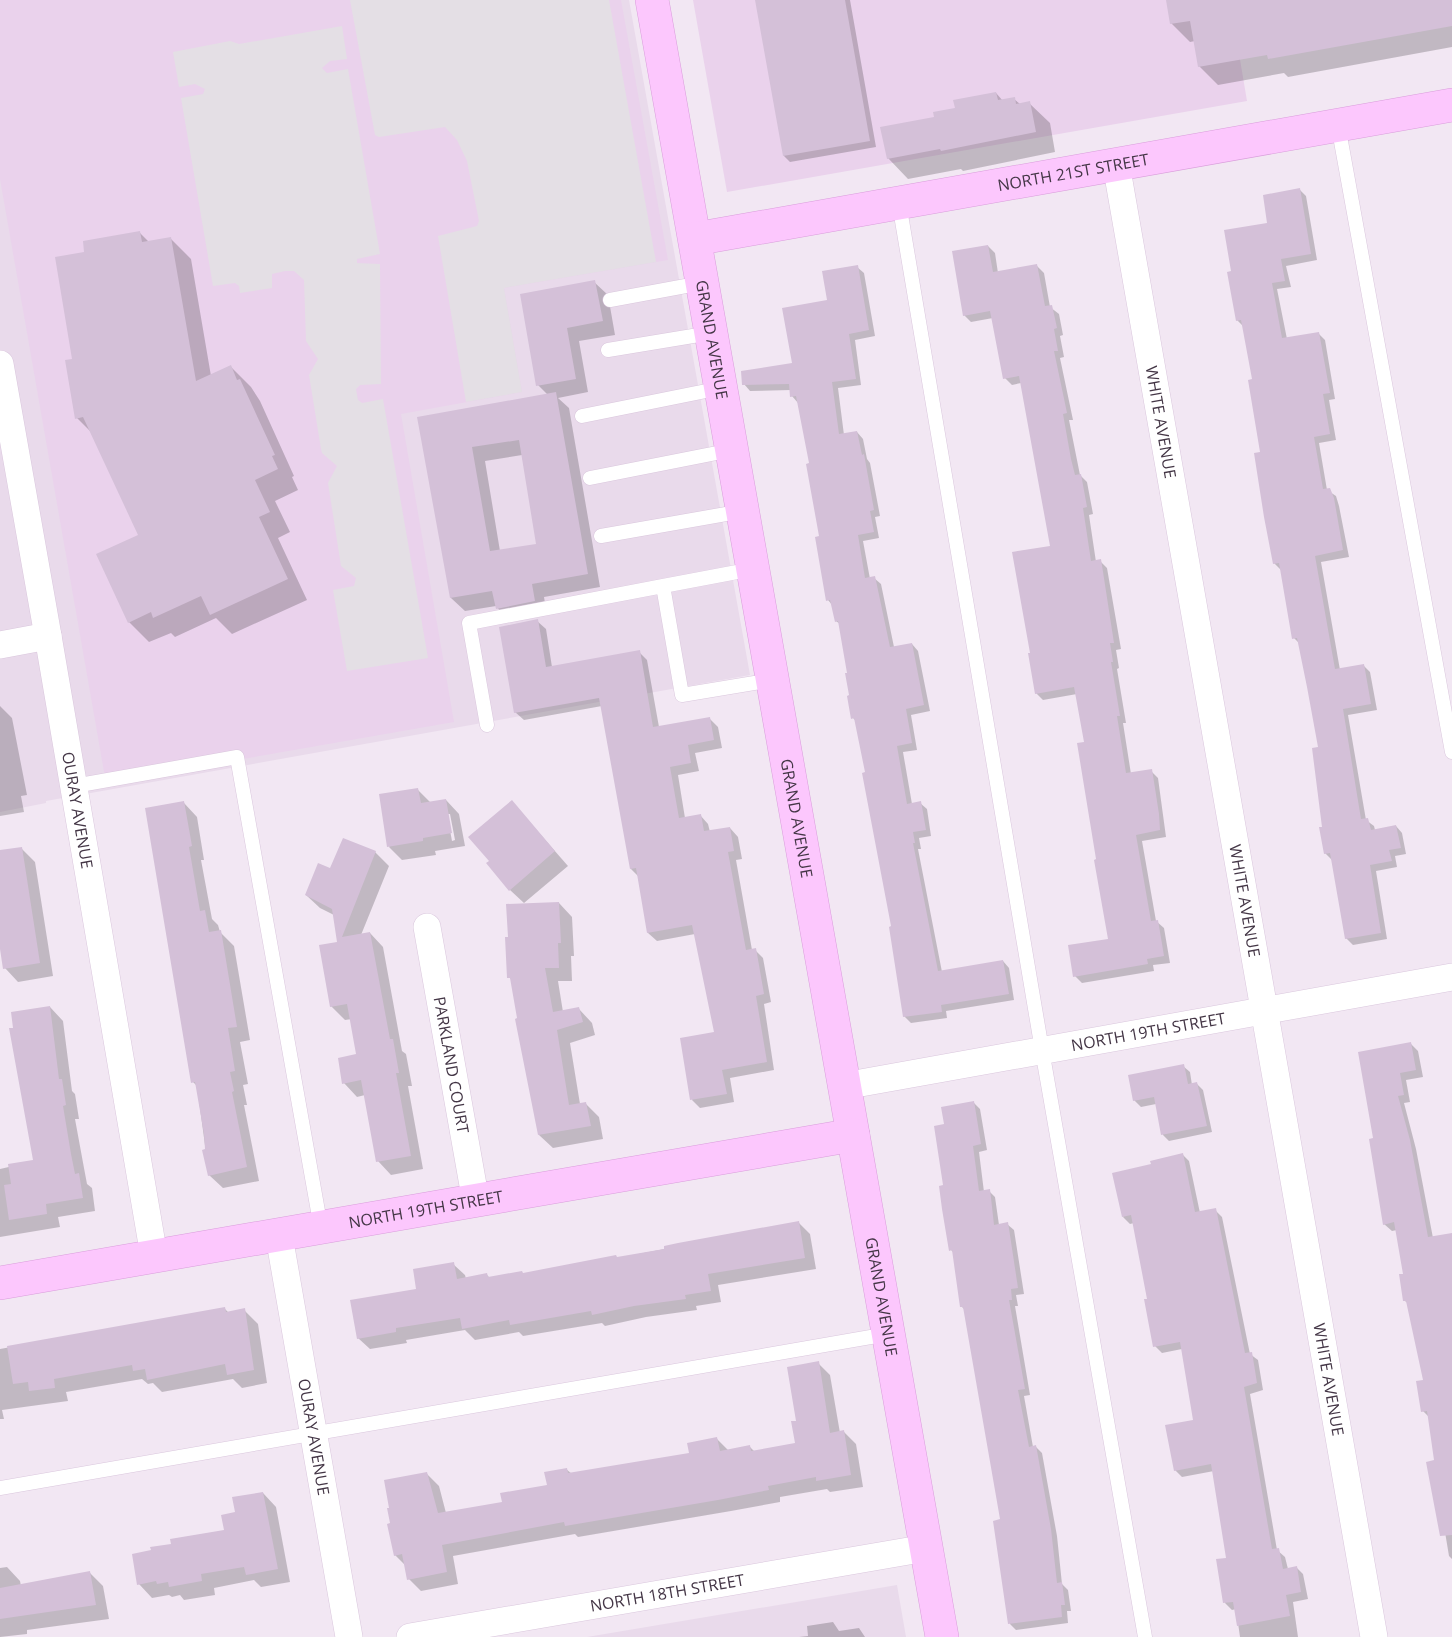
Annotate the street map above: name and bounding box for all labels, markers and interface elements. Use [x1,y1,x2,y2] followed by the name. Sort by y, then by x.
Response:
[996,148,1151,196] street label: NORTH 21ST STREET
[691,278,734,401] street label: GRAND AVENUE
[1141,364,1182,480] street label: WHITE AVENUE
[57,750,99,870] street label: OURAY AVENUE
[776,757,818,880] street label: GRAND AVENUE
[1224,843,1266,959] street label: WHITE AVENUE
[429,995,475,1135] street label: PARKLAND COURT
[1069,1007,1227,1056] street label: NORTH 19TH STREET
[347,1185,505,1233] street label: NORTH 19TH STREET
[860,1236,903,1358] street label: GRAND AVENUE
[1308,1321,1350,1438] street label: WHITE AVENUE
[293,1377,335,1497] street label: OURAY AVENUE
[588,1568,746,1617] street label: NORTH 18TH STREET

